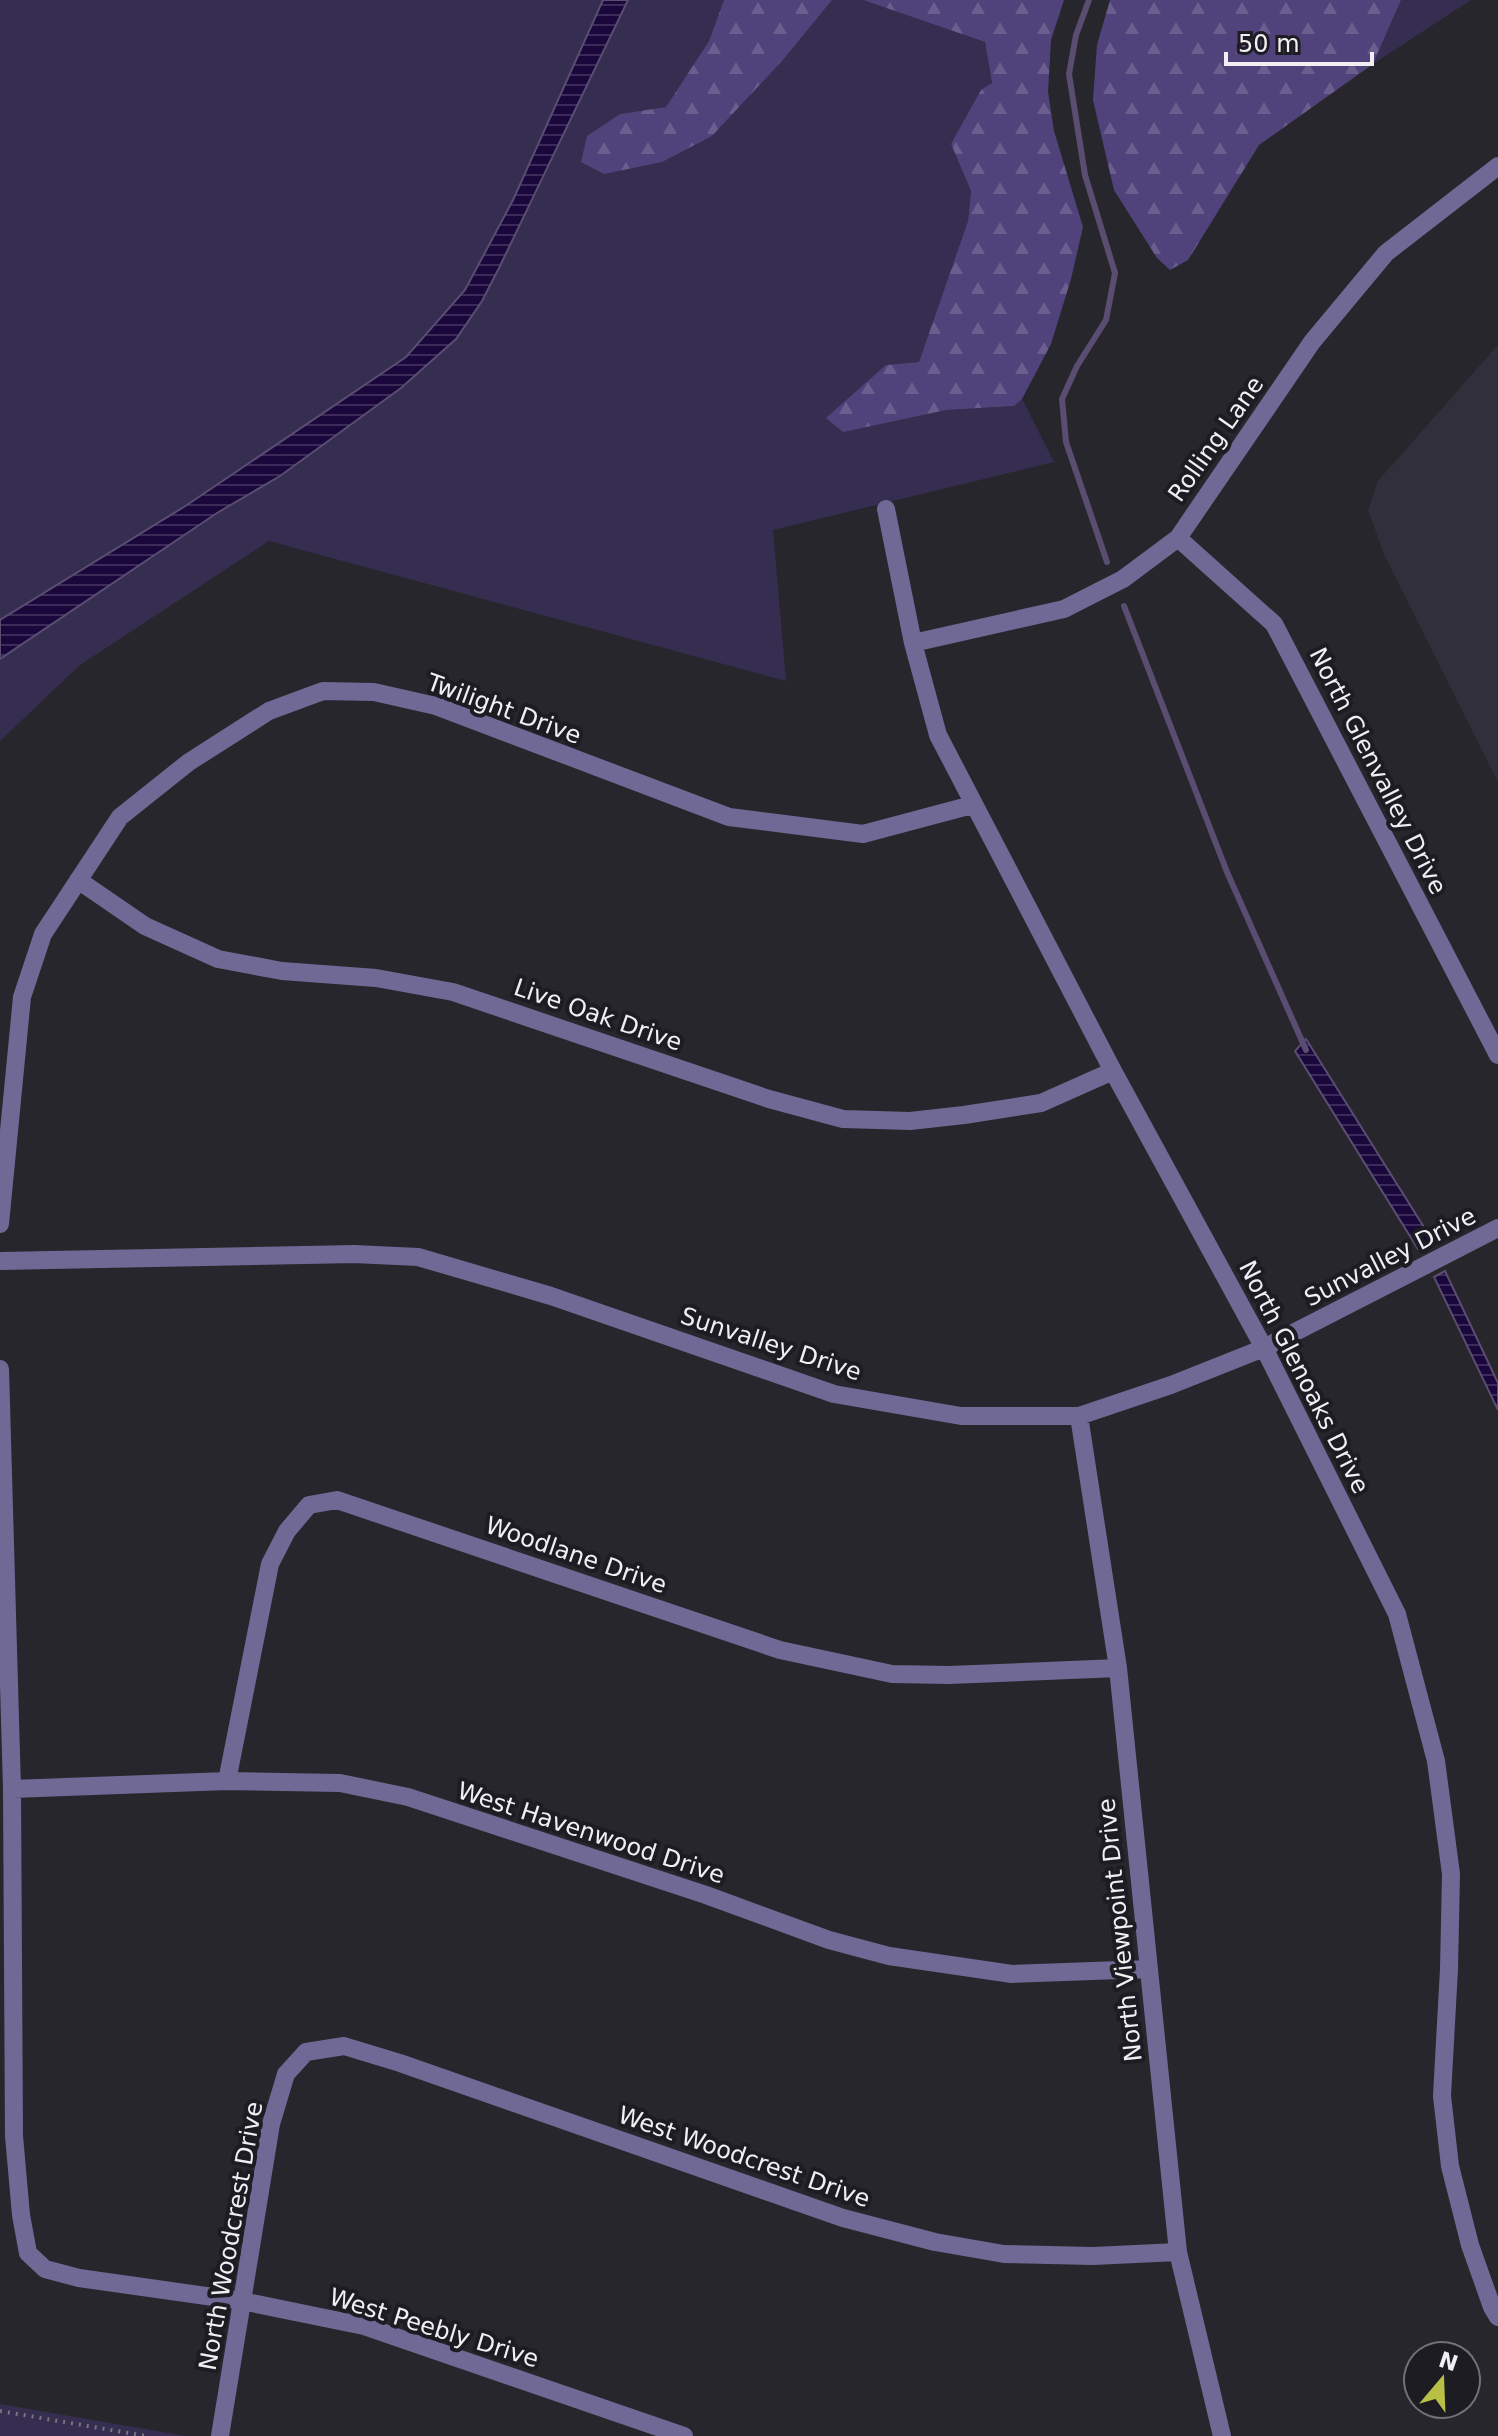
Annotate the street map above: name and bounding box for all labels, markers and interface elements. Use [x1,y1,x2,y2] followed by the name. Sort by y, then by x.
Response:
[1226,16,1372,66] scale bar
[1238,30,1300,58] text: 50 m
[1163,371,1269,507] street label: Rolling Lane
[1304,643,1452,899] street label: North Glenvalley Drive
[422,668,585,750] street label: Twilight Drive
[510,973,686,1057] street label: Live Oak Drive
[1300,1202,1480,1312] street label: Sunvalley Drive
[1233,1256,1375,1498] street label: North Glenoaks Drive
[677,1302,865,1386] street label: Sunvalley Drive
[482,1511,670,1599] street label: Woodlane Drive
[454,1777,728,1889] street label: West Havenwood Drive
[1092,1797,1148,2063] street label: North Viewpoint Drive
[194,2099,268,2373] street label: North Woodcrest Drive
[614,2101,874,2213] street label: West Woodcrest Drive
[326,2283,542,2373] street label: West Peebly Drive
[1402,2340,1482,2420] north arrow
[1436,2347,1461,2376] text: N

